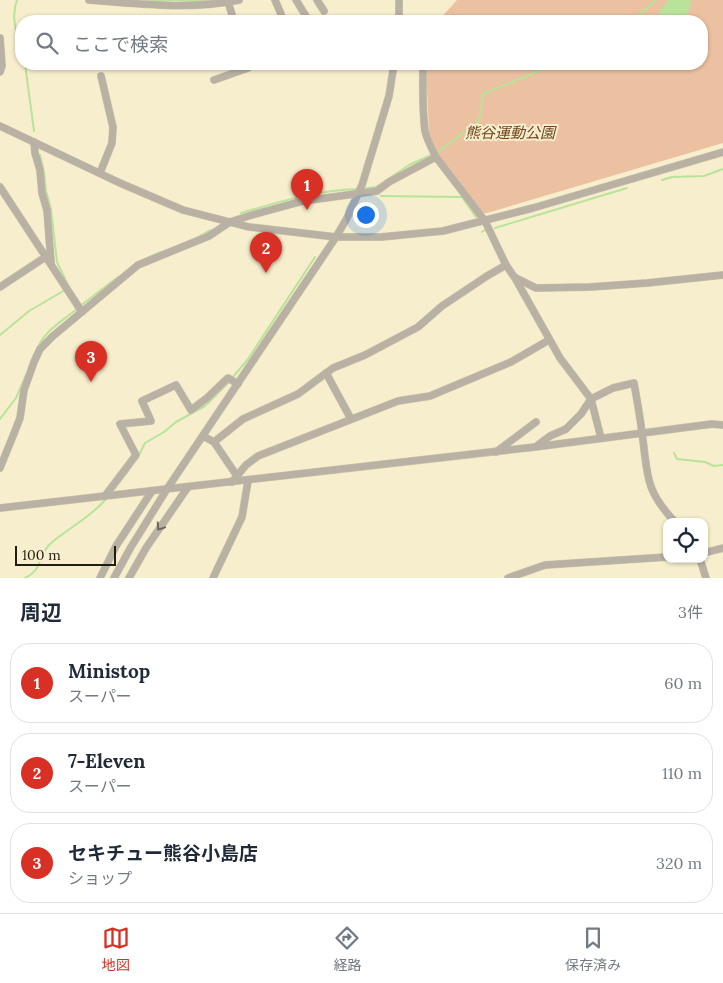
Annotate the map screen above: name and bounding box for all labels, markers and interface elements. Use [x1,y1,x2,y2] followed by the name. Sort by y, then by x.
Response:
[15,15,708,70] search box
[33,29,61,57] icon: search
[73,32,168,56] text: ここで検索
[465,123,557,142] park label: 熊谷運動公園
[291,169,323,210] pin: 1
[353,202,379,228] your location
[250,232,282,273] pin: 2
[75,341,107,382] pin: 3
[663,518,708,563] map controls
[663,518,708,563] button: locate
[157,522,166,531] one-way arrow
[15,543,116,566] scale bar
[22,546,61,564] text: 100 m
[20,599,62,626] text: 周辺
[678,602,703,622] text: 3件
[68,659,150,683] text: Ministop
[34,673,40,693] text: 1
[664,673,702,693] text: 60 m
[68,686,132,706] text: スーパー
[68,749,145,773] text: 7-Eleven
[33,763,41,783] text: 2
[662,763,702,783] text: 110 m
[68,776,132,796] text: スーパー
[68,841,258,865] text: セキチュー熊谷小島店
[33,853,41,873] text: 3
[656,853,702,873] text: 320 m
[68,868,132,888] text: ショップ
[102,924,130,974] tab: 地図
[333,924,361,974] tab: 経路
[565,924,621,974] tab: 保存済み

